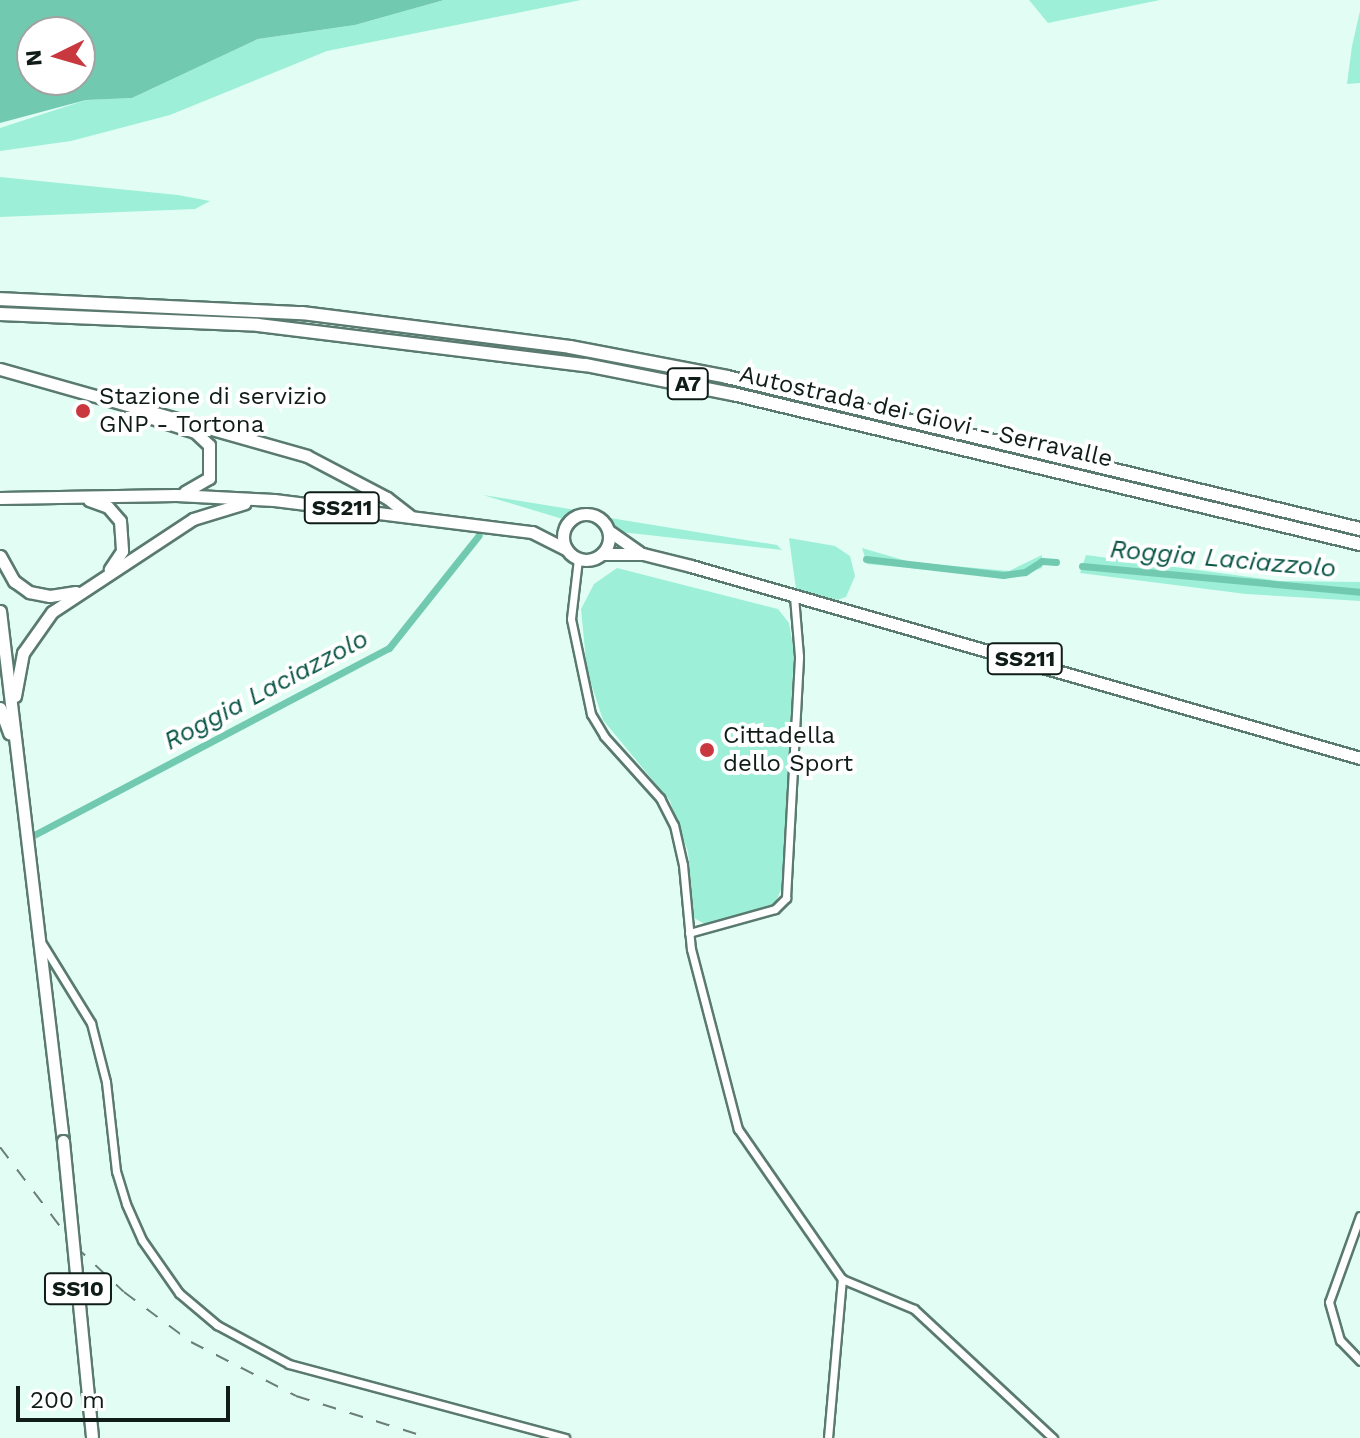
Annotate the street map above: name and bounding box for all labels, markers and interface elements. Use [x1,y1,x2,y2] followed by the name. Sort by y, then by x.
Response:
[16,16,96,96] north arrow
[20,49,47,67] text: N
[736,360,1116,474] street label: Autostrada dei Giovi - Serravalle
[666,366,710,402] road number: A7
[99,383,327,439] place label: Stazione di servizio GNP - Tortona
[74,402,92,420] marker: Stazione di servizio GNP - Tortona
[302,490,382,526] road number: SS211
[1109,534,1337,584] water label: Roggia Laciazzolo
[158,623,374,757] water label: Roggia Laciazzolo
[985,641,1065,677] road number: SS211
[723,722,853,778] place label: Cittadella dello Sport
[698,741,716,759] marker: Cittadella dello Sport
[42,1271,114,1307] road number: SS10
[20,1370,234,1420] scale bar
[30,1386,105,1414] text: 200 m

